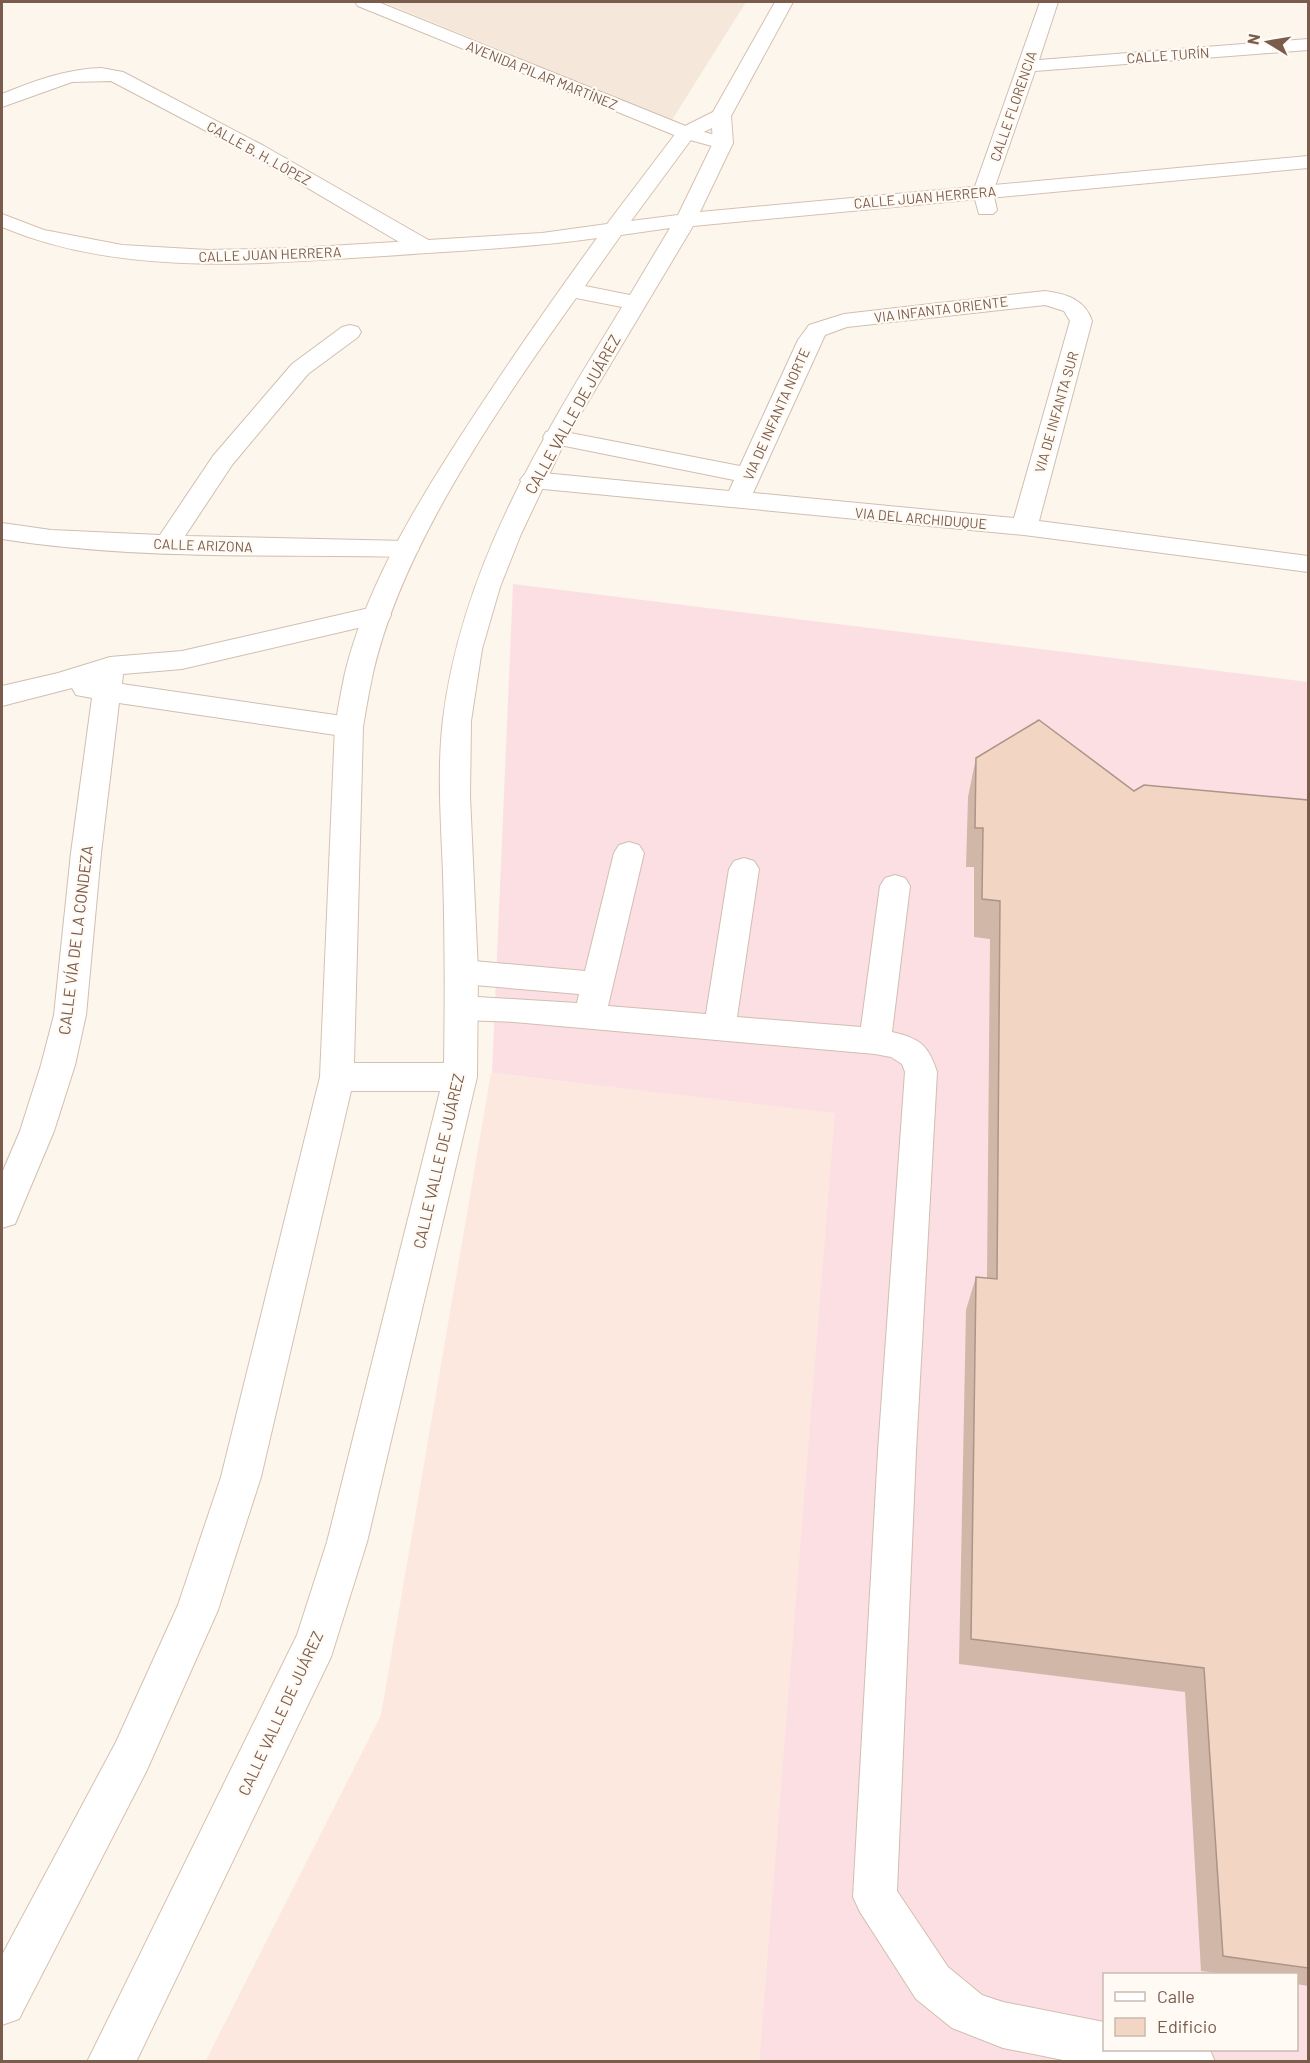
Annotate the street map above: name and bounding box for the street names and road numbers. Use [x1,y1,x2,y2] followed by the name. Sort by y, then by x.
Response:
[464,37,620,113] street label: AVENIDA PILAR MARTÍNEZ
[1126,44,1210,66] street label: CALLE TURÍN
[986,48,1040,164] street label: CALLE FLORENCIA
[204,117,314,189] street label: CALLE B. H. LÓPEZ
[853,182,997,212] street label: CALLE JUAN HERRERA
[198,243,342,265] street label: CALLE JUAN HERRERA
[873,292,1009,326] street label: VIA INFANTA ORIENTE
[520,331,624,497] street label: CALLE VALLE DE JUÁREZ
[739,345,813,483] street label: VIA DE INFANTA NORTE
[1031,349,1081,475] street label: VIA DE INFANTA SUR
[854,504,988,532] street label: VIA DEL ARCHIDUQUE
[153,535,253,555] street label: CALLE ARIZONA
[54,844,96,1036] street label: CALLE VÍA DE LA CONDEZA
[409,1071,467,1251] street label: CALLE VALLE DE JUÁREZ
[233,1628,327,1798] street label: CALLE VALLE DE JUÁREZ

